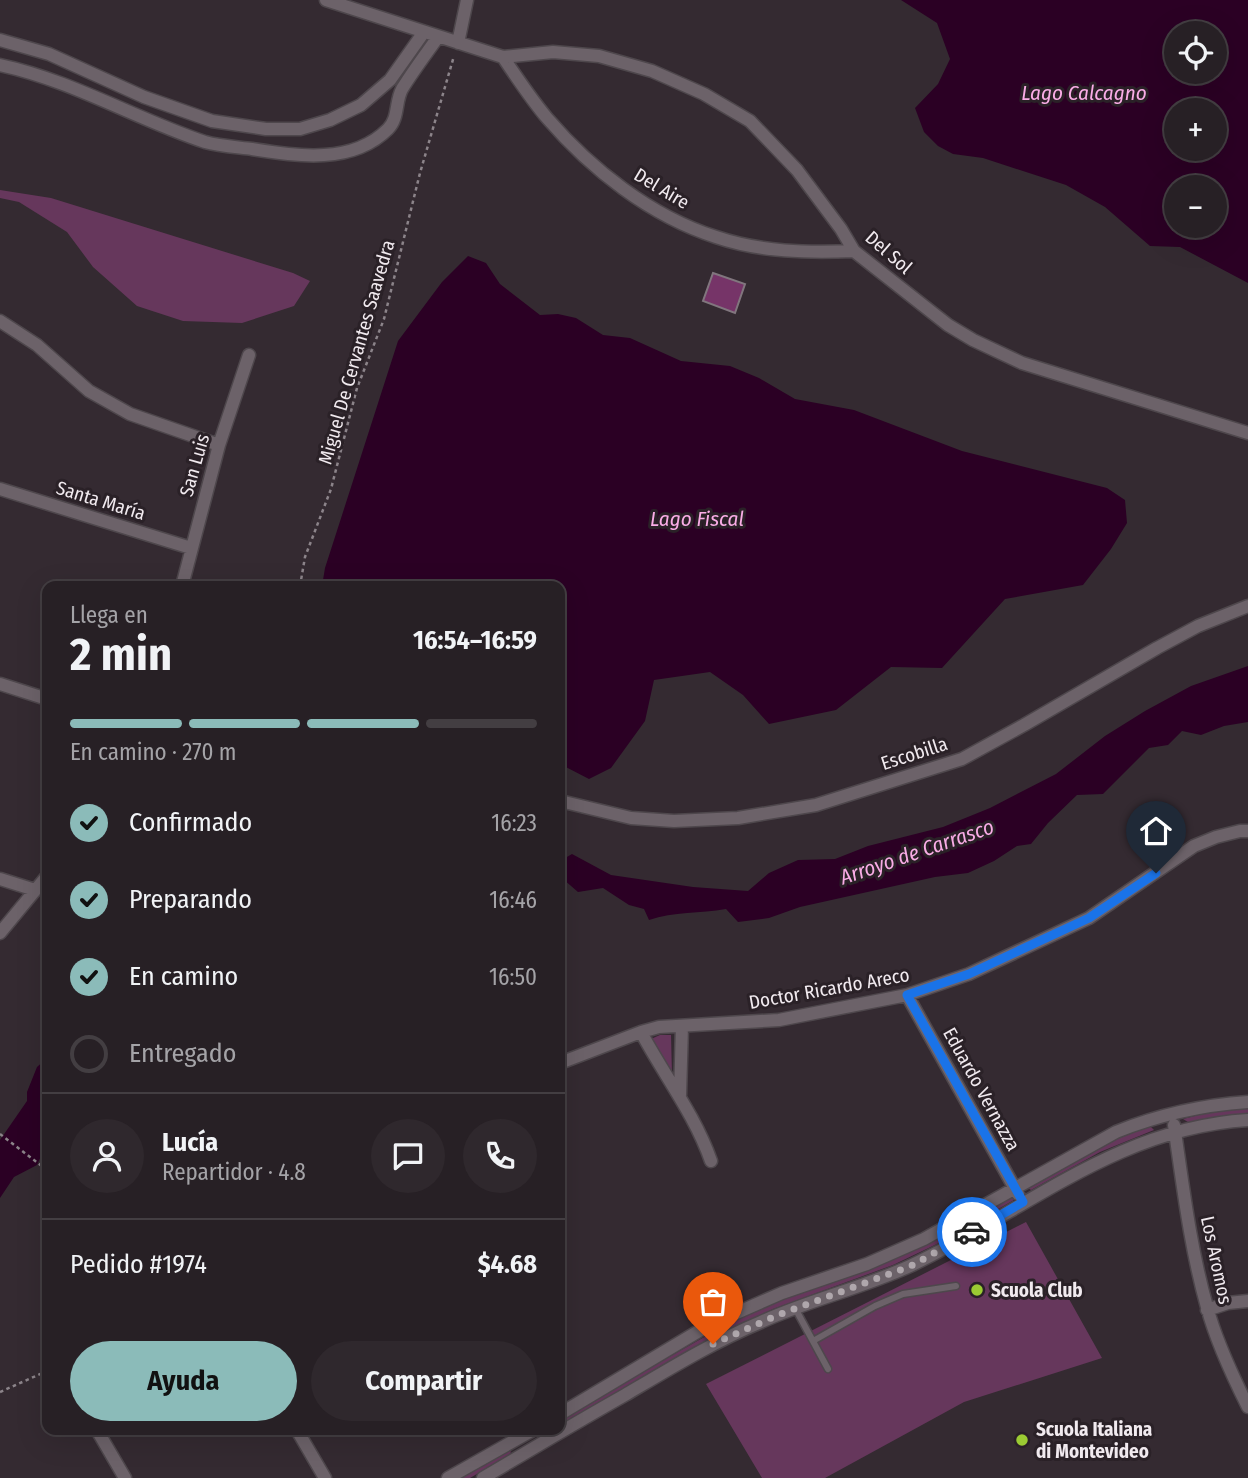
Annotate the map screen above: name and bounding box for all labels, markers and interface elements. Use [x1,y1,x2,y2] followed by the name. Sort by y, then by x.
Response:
[1164,21,1227,238] map controls
[1164,21,1227,84] button: locate
[1021,80,1147,106] water label: Lago Calcagno
[1164,98,1227,161] button: +
[630,163,693,214] street label: Del Aire
[1164,175,1227,238] button: −
[861,226,917,279] street label: Del Sol
[313,237,400,467] street label: Miguel De Cervantes Saavedra
[175,431,214,499] street label: San Luis
[53,476,148,525] street label: Santa María
[650,506,744,532] water label: Lago Fiscal
[70,601,148,629] text: Llega en
[413,625,537,656] text: 16:54–16:59
[70,627,172,682] text: 2 min
[878,732,950,775] street label: Escobilla
[70,738,236,766] text: En camino · 270 m
[1126,801,1186,873] pin
[70,804,108,842] icon: check
[129,807,252,838] text: Confirmado
[491,809,537,837] text: 16:23
[1137,812,1175,850] icon: home
[836,813,997,891] water label: Arroyo de Carrasco
[70,881,108,919] icon: check
[129,884,252,915] text: Preparando
[489,886,537,914] text: 16:46
[70,958,108,996] icon: check
[129,961,238,992] text: En camino
[489,963,537,991] text: 16:50
[747,963,911,1014] street label: Doctor Ricardo Areco
[938,1024,1025,1155] street label: Eduardo Vernazza
[129,1038,236,1069] text: Entregado
[70,1119,144,1193] button: person
[371,1119,445,1193] button: chat
[463,1119,537,1193] button: phone
[162,1127,218,1158] text: Lucía
[162,1158,306,1186] text: Repartidor · 4.8
[937,1197,1007,1267] courier
[953,1213,991,1251] icon: car
[1196,1214,1237,1306] street label: Los Aromos
[70,1249,207,1280] text: Pedido #1974
[478,1249,537,1280] text: $4.68
[683,1272,743,1344] pin
[991,1279,1083,1302] place label: Scuola Club
[969,1282,985,1298] marker: Scuola Club
[694,1283,732,1321] icon: bag
[70,1341,297,1421] button: Ayuda
[311,1341,537,1421] button: Compartir
[1036,1418,1152,1463] place label: Scuola Italiana di Montevideo
[1014,1432,1030,1448] marker: Scuola Italiana di Montevideo

